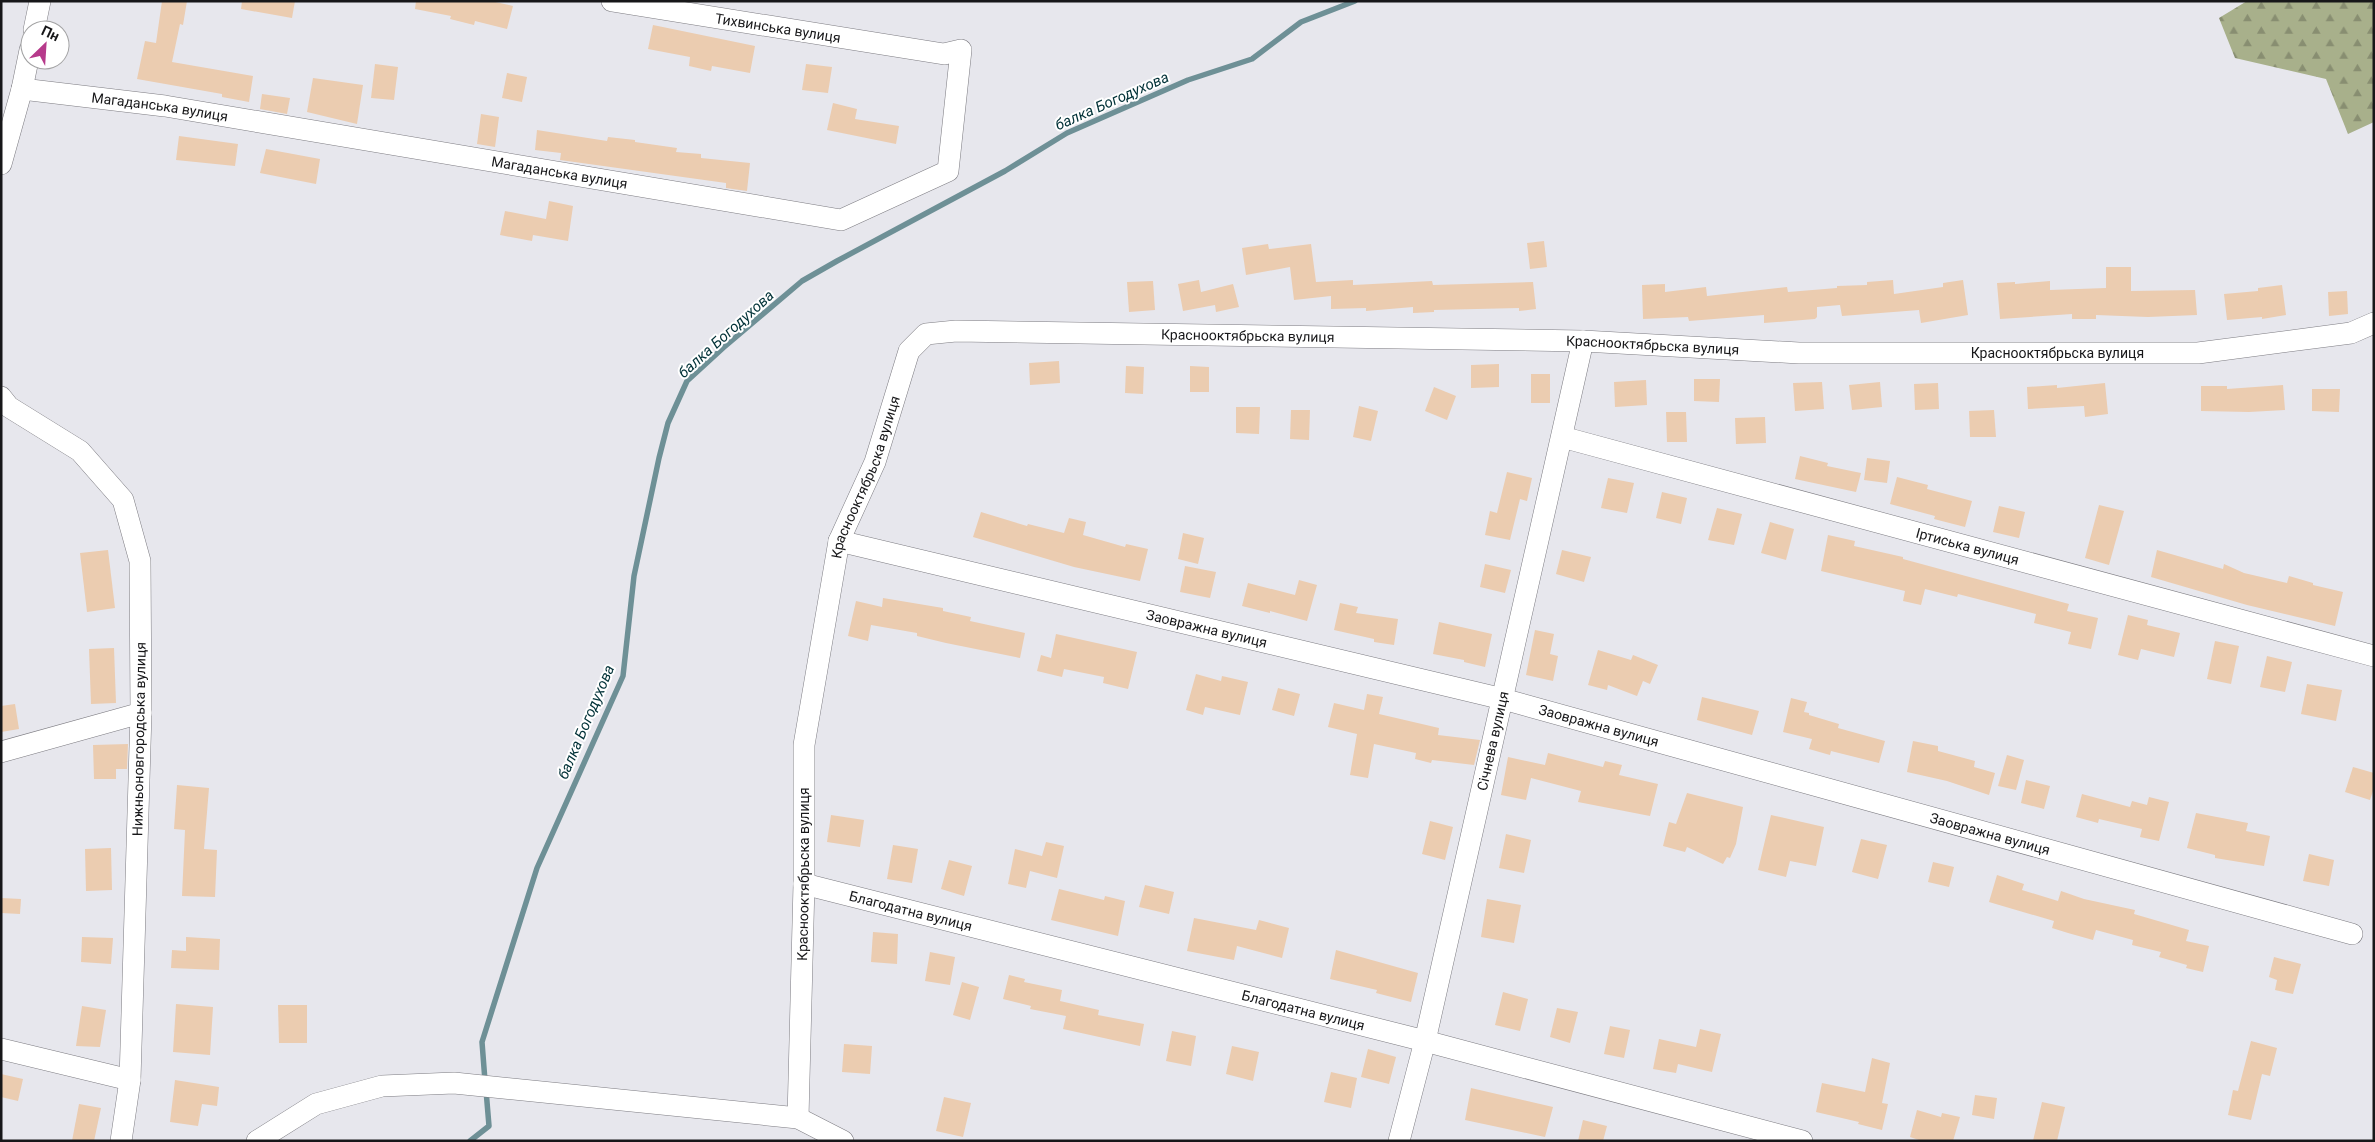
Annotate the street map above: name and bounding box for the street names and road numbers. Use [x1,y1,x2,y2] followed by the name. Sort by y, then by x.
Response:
[714,10,842,46] street label: Тихвинська вулиця
[91,89,229,125] street label: Магаданська вулиця
[490,153,629,192] street label: Магаданська вулиця
[1161,326,1335,345] street label: Краснооктябрьска вулиця
[1566,333,1740,358] street label: Краснооктябрьска вулиця
[1971,345,2144,361] street label: Краснооктябрьска вулиця
[828,394,903,560] street label: Краснооктябрьска вулиця
[1914,525,2021,568] street label: Іртиська вулиця
[1145,606,1269,651] street label: Заовражна вулиця
[129,642,149,836] street label: Нижньоновгородська вулиця
[1474,690,1512,792] street label: Січнева вулиця
[1537,701,1661,750] street label: Заовражна вулиця
[794,787,812,961] street label: Краснооктябрьска вулиця
[1928,810,2052,858] street label: Заовражна вулиця
[847,888,974,934] street label: Благодатна вулиця
[1240,987,1366,1033] street label: Благодатна вулиця

